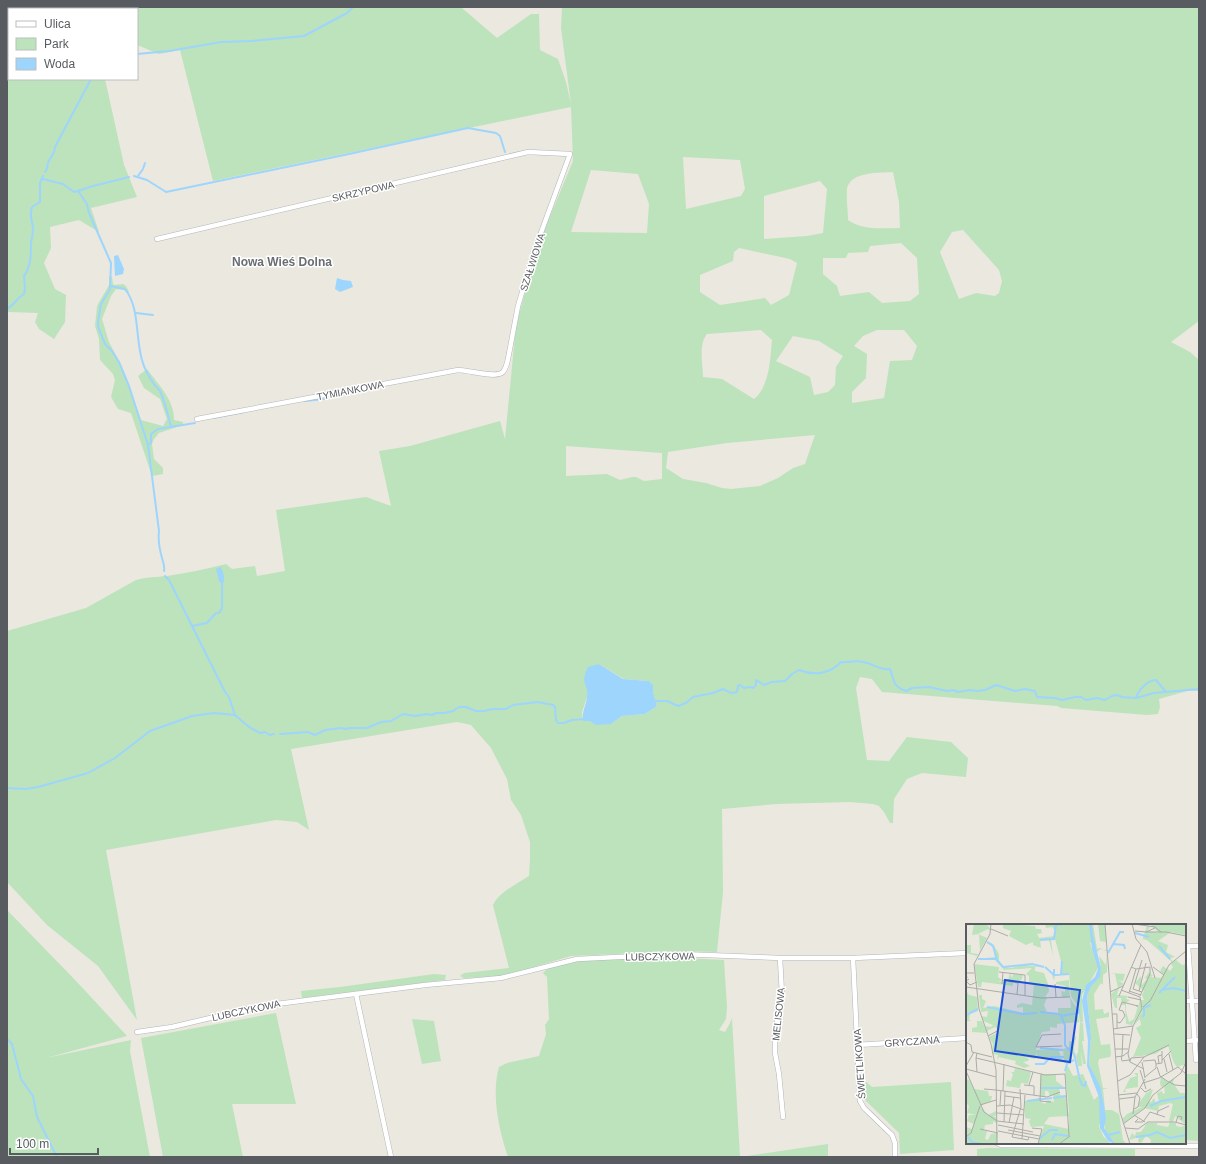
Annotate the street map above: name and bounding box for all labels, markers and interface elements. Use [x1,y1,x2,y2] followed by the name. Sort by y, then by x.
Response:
[8,8,138,80] legend
[44,17,71,31] text: Ulica
[44,37,70,51] text: Park
[44,57,75,71] text: Woda
[331,179,396,204] street label: SKRZYPOWA
[518,231,547,293] street label: SZAŁWIOWA
[232,255,332,269] district label: Nowa Wieś Dolna
[316,379,385,402] street label: TYMIANKOWA
[966,924,1186,1144] inset map
[625,950,695,963] street label: LUBCZYKOWA
[770,987,787,1041] street label: MELISOWA
[211,998,282,1023] street label: LUBCZYKOWA
[851,1028,867,1099] street label: ŚWIETLIKOWA
[884,1034,940,1049] street label: GRYCZANA
[10,1130,98,1156] scale bar
[16,1137,49,1151] text: 100 m

